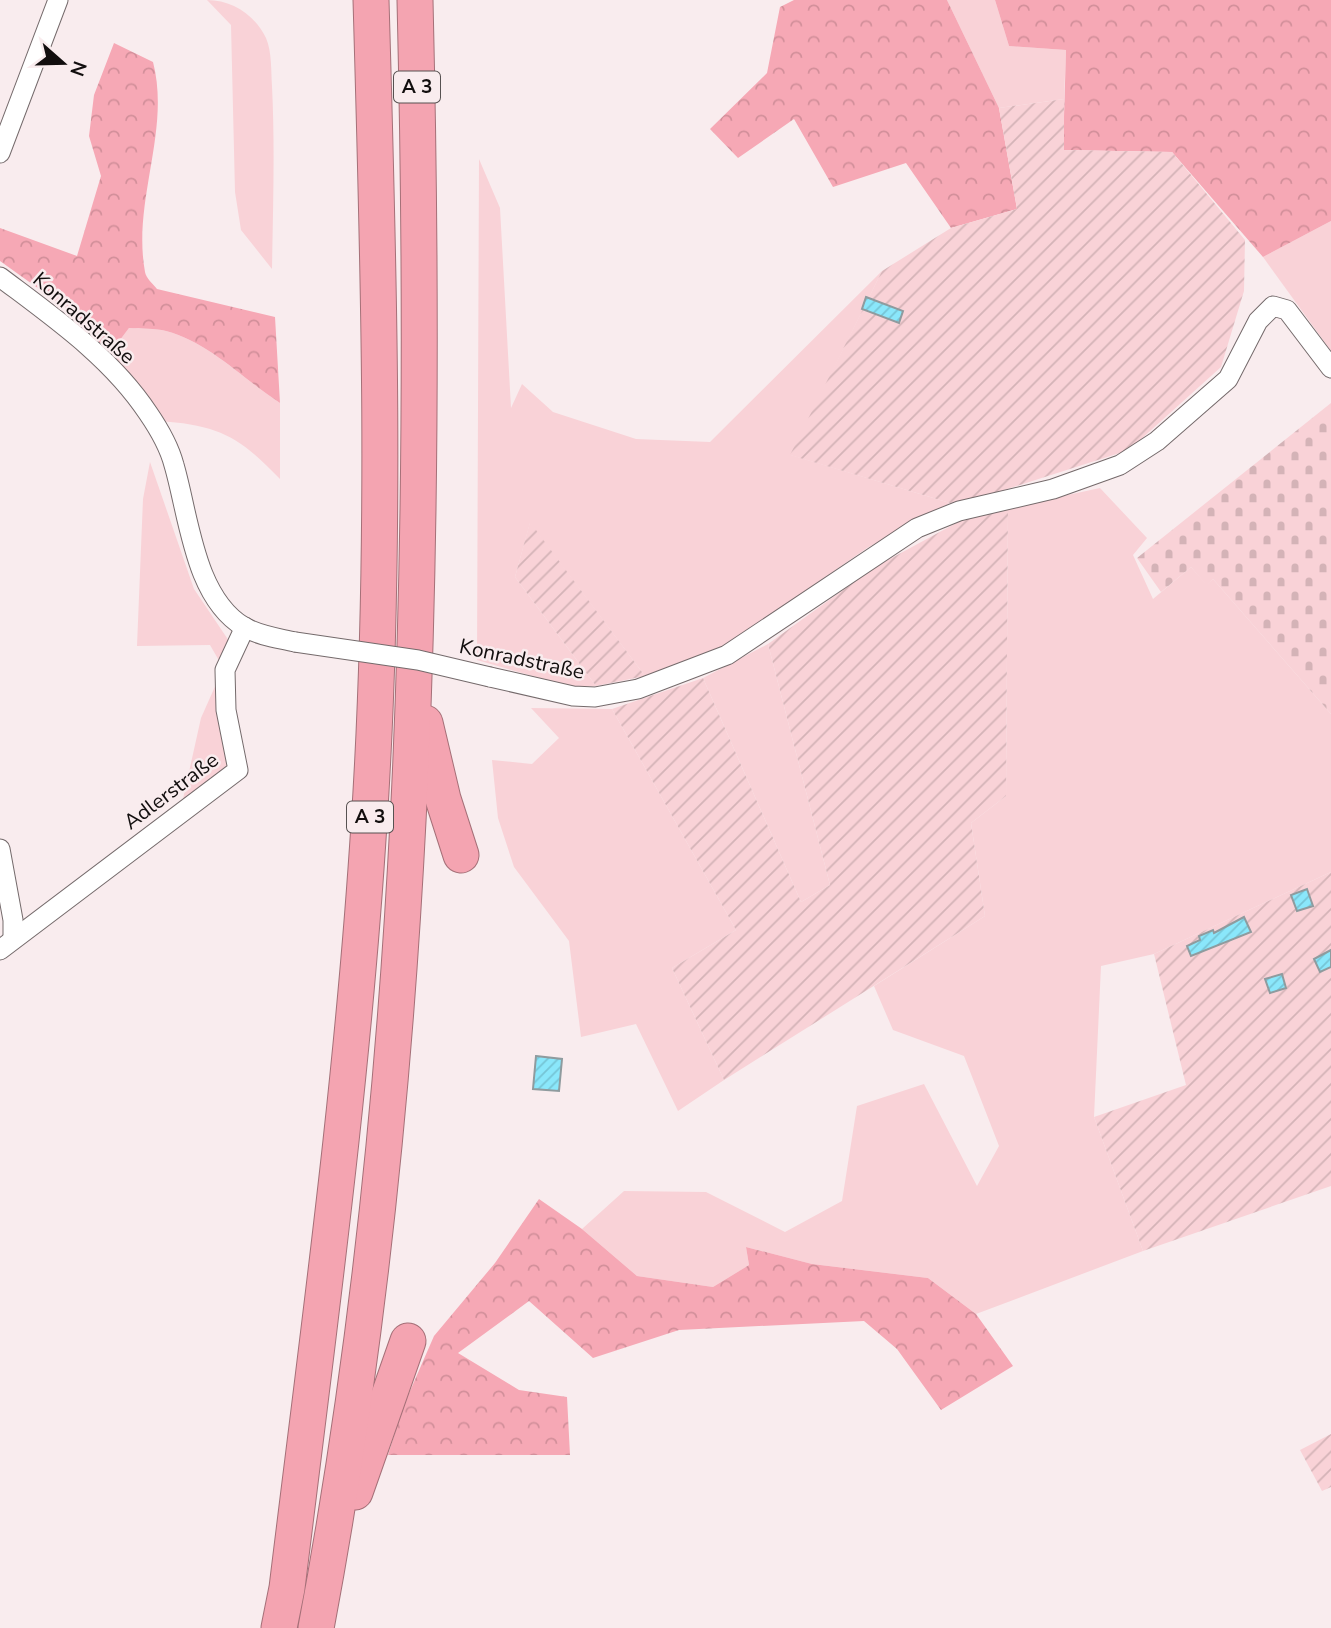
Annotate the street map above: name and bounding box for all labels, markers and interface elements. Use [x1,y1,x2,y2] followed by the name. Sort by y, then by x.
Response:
[28,28,98,98] north arrow
[63,57,93,80] text: N
[394,72,440,102] road number: A 3
[27,266,141,370] street label: Konradstraße
[457,632,587,686] street label: Konradstraße
[118,746,224,836] street label: Adlerstraße
[347,802,393,832] road number: A 3

